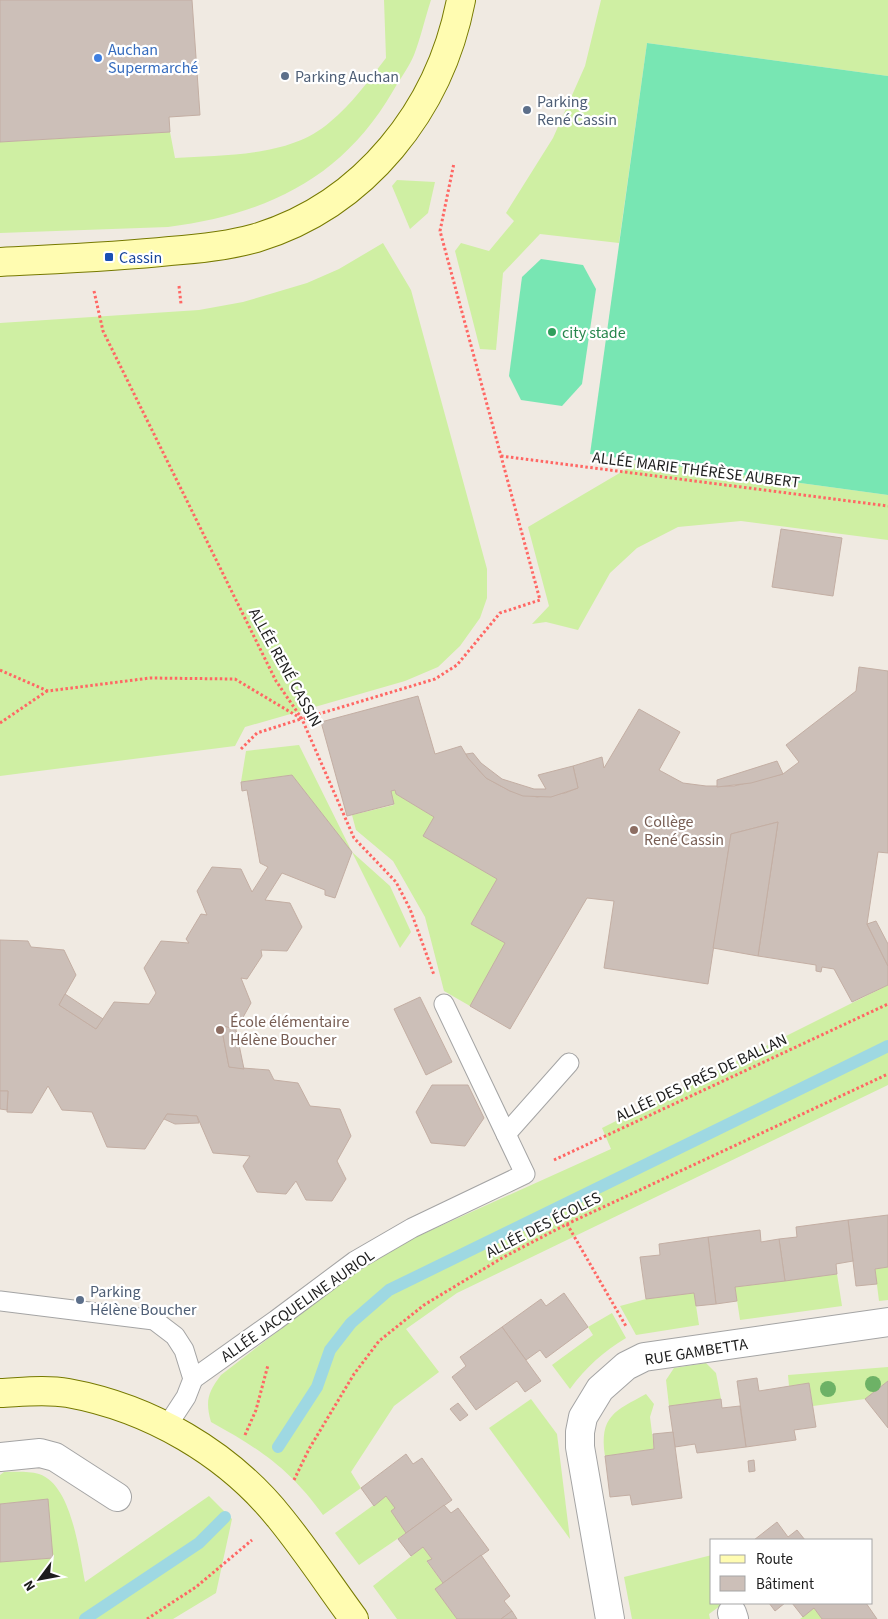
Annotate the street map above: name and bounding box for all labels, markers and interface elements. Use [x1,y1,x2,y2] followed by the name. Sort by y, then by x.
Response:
[108,39,198,79] place label: Auchan Supermarché
[92,52,104,64] marker: Auchan Supermarché
[295,66,399,88] place label: Parking Auchan
[279,70,291,82] marker: Parking Auchan
[537,91,617,131] place label: Parking René Cassin
[521,104,533,116] marker: Parking René Cassin
[119,247,162,269] place label: Cassin
[103,251,115,263] marker: Cassin
[562,322,626,344] place label: city stade
[546,326,558,338] marker: city stade
[591,446,801,494] street label: ALLÉE MARIE THÉRÈSE AUBERT
[243,604,327,731] street label: ALLÉE RENÉ CASSIN
[644,811,724,851] place label: Collège René Cassin
[628,824,640,836] marker: Collège René Cassin
[230,1011,349,1051] place label: École élémentaire Hélène Boucher
[214,1024,226,1036] marker: École élémentaire Hélène Boucher
[612,1028,791,1127] street label: ALLÉE DES PRÉS DE BALLAN
[482,1186,605,1263] street label: ALLÉE DES ÉCOLES
[216,1244,379,1367] street label: ALLÉE JACQUELINE AURIOL
[90,1281,197,1321] place label: Parking Hélène Boucher
[74,1294,86,1306] marker: Parking Hélène Boucher
[643,1333,750,1371] street label: RUE GAMBETTA
[710,1539,873,1604] legend
[756,1549,793,1570] text: Route
[15,1554,65,1604] north arrow
[756,1574,814,1595] text: Bâtiment
[19,1576,41,1595] text: N

